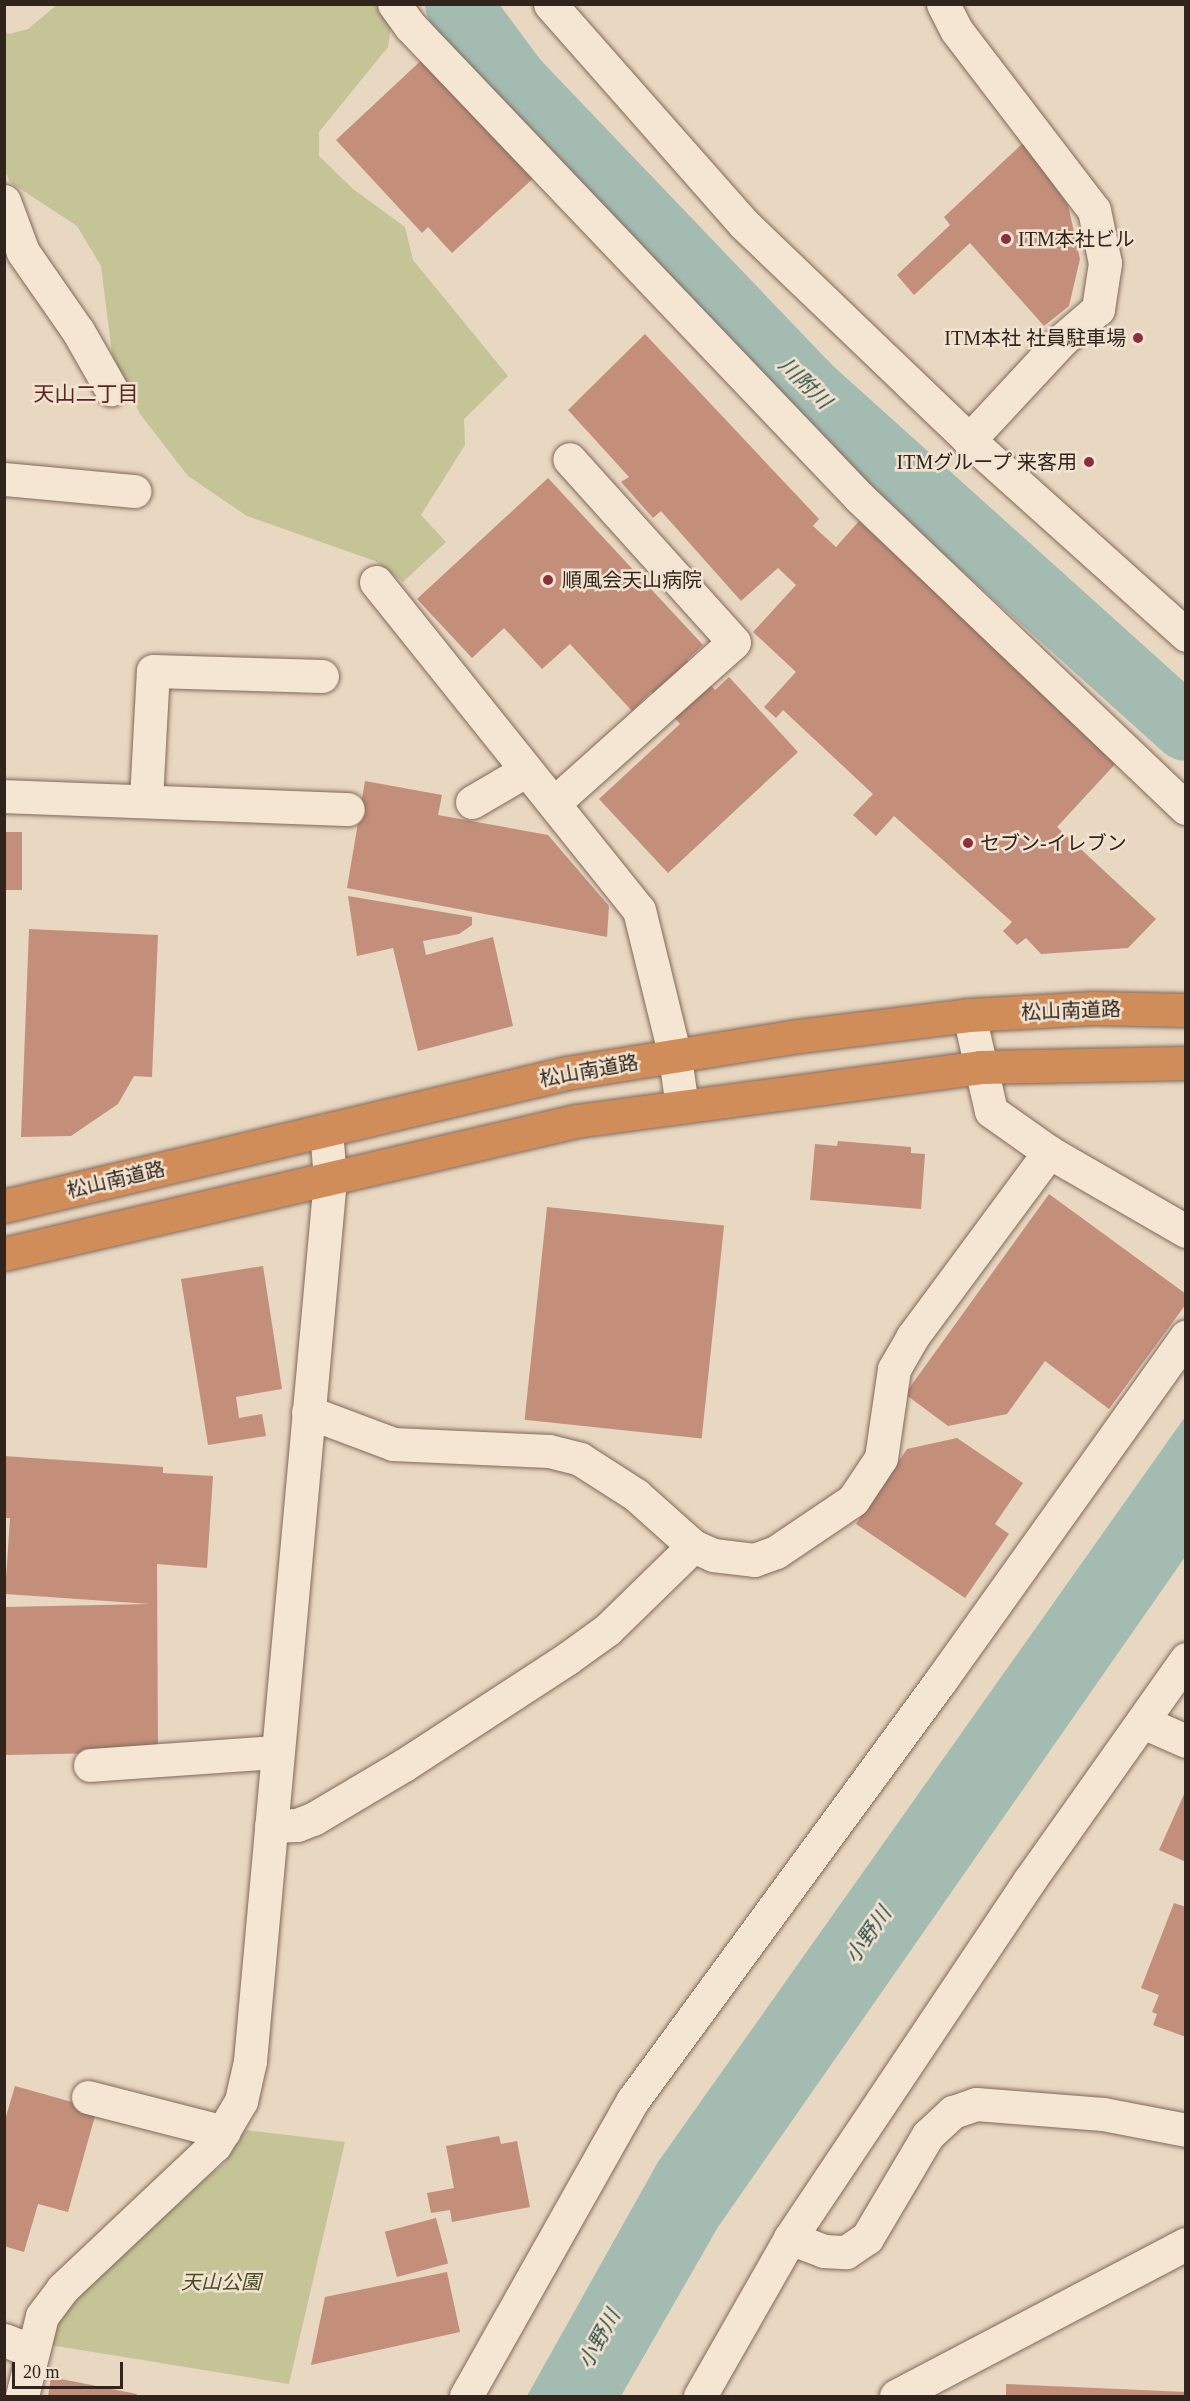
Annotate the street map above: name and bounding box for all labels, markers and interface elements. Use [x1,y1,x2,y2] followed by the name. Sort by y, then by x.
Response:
[1018,227,1135,251] place label: ITM本社ビル
[999,232,1013,246] marker: ITM本社ビル
[944,326,1126,350] place label: ITM本社 社員駐車場
[1131,331,1145,345] marker: ITM本社 社員駐車場
[774,352,836,414] water label: 川附川
[34,381,138,407] district label: 天山二丁目
[895,450,1077,474] place label: ITMグループ 来客用
[1082,455,1096,469] marker: ITMグループ 来客用
[562,568,702,592] place label: 順風会天山病院
[539,571,557,589] marker: 順風会天山病院
[980,831,1127,855] place label: セブン-イレブン
[961,836,975,850] marker: セブン-イレブン
[1021,997,1121,1025] street label: 松山南道路
[538,1050,640,1092] street label: 松山南道路
[65,1157,167,1203] street label: 松山南道路
[840,1902,896,1968] water label: 小野川
[181,2270,261,2294] park label: 天山公園
[573,2305,625,2373] water label: 小野川
[15,2350,126,2388] scale bar
[23,2362,60,2382] text: 20 m

